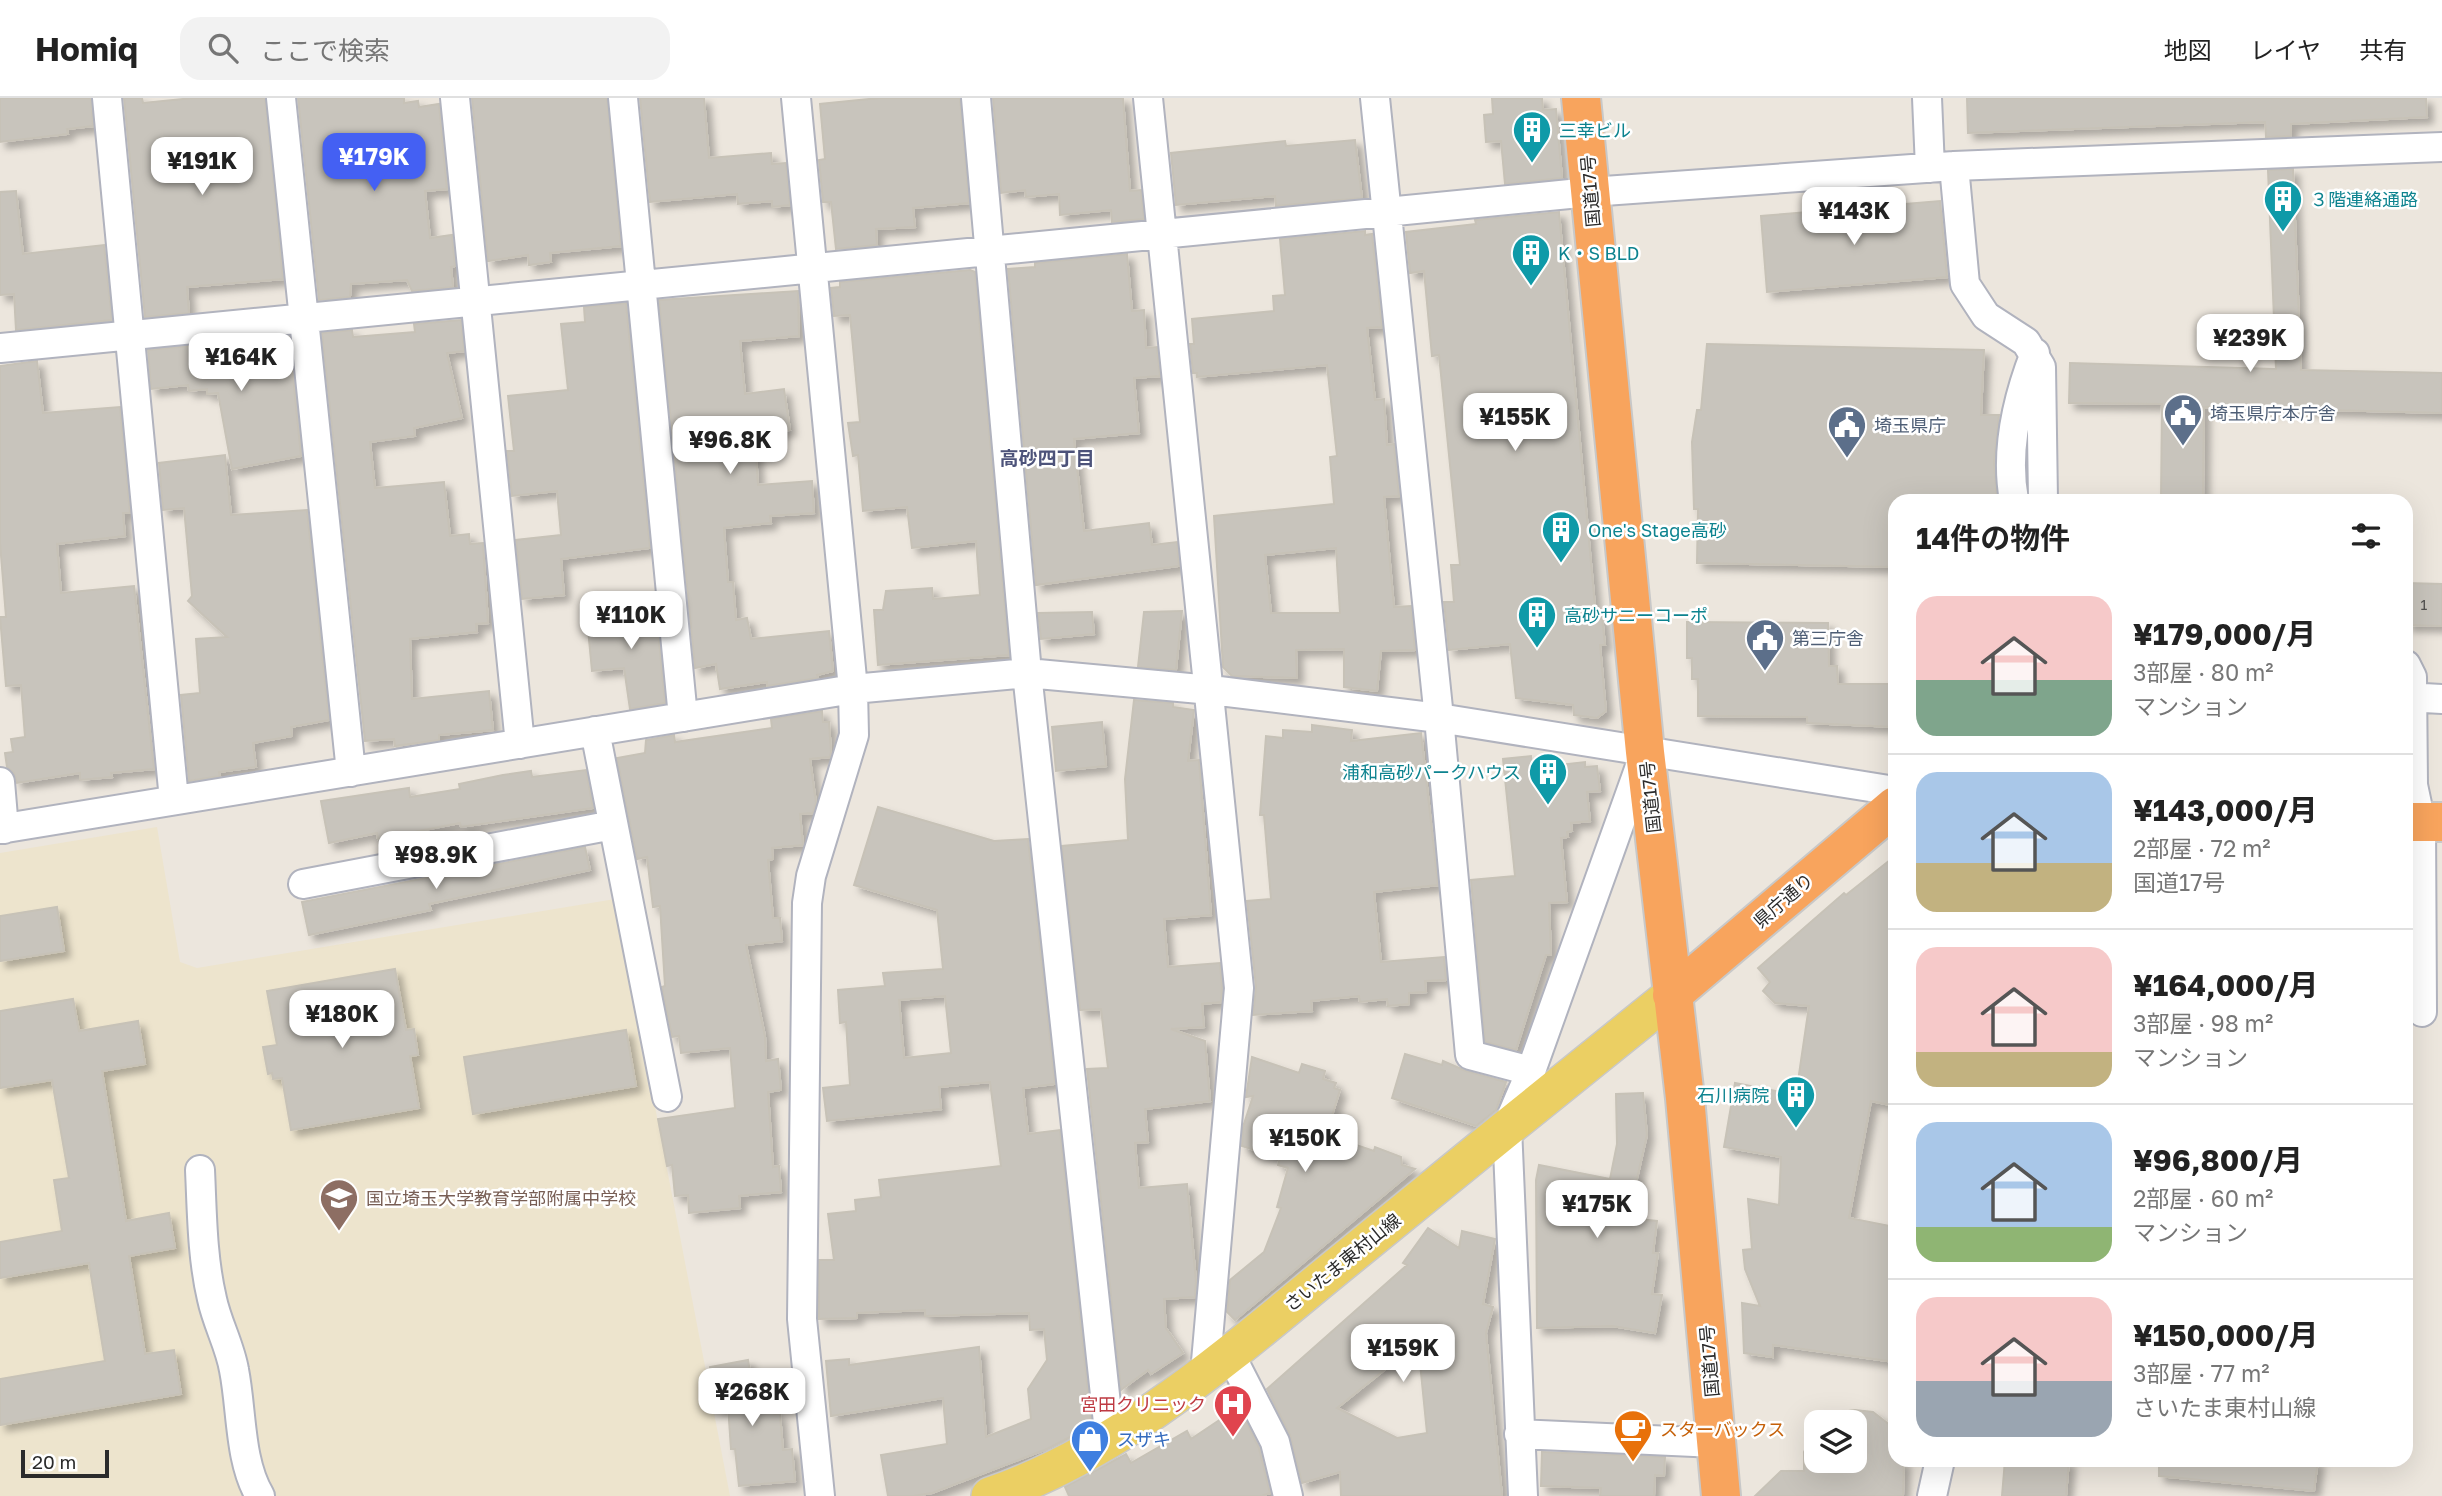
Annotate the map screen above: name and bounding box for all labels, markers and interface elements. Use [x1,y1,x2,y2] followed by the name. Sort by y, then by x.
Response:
[180,17,670,80] search box
[35,29,138,68] text: Homiq
[204,29,242,67] icon: search
[260,35,390,66] text: ここで検索
[2164,35,2212,64] text: 地図
[2250,35,2321,64] text: レイヤ
[2359,35,2407,64] text: 共有
[1511,109,1553,164] building icon: 三幸ビル
[1559,119,1631,141] place label: 三幸ビル
[325,134,423,193] pin: ¥179K
[153,138,251,197] pin: ¥191K
[339,142,409,170] text: ¥179K
[167,146,237,174] text: ¥191K
[1576,154,1604,228] street label: 国道17号
[2262,178,2304,233] building icon: ３階連絡通路
[1805,188,1903,247] pin: ¥143K
[2310,188,2418,210] place label: ３階連絡通路
[1818,196,1890,224] text: ¥143K
[1510,232,1552,287] building icon: K・S BLD
[1558,242,1639,264] place label: K・S BLD
[2201,314,2299,374] pin: ¥239K
[2213,323,2287,351] text: ¥239K
[192,334,290,393] pin: ¥164K
[205,342,277,370] text: ¥164K
[2162,392,2204,447] public building icon: 埼玉県庁本庁舎
[1466,394,1564,453] pin: ¥155K
[1479,402,1551,430] text: ¥155K
[2210,402,2336,424] place label: 埼玉県庁本庁舎
[1826,404,1868,459] public building icon: 埼玉県庁
[1874,414,1946,436] place label: 埼玉県庁
[673,416,787,476] pin: ¥96.8K
[688,425,772,453] text: ¥96.8K
[999,446,1095,469] district label: 高砂四丁目
[1540,509,1582,564] building icon: One's Stage高砂
[2347,517,2385,555] icon: filters
[1588,519,1727,541] place label: One's Stage高砂
[1916,520,2070,556] text: 14件の物件
[582,592,680,651] pin: ¥110K
[1516,594,1558,649] building icon: 高砂サニーコーポ
[2421,596,2428,613] house number: 1
[596,600,666,628] text: ¥110K
[1564,604,1708,626] place label: 高砂サニーコーポ
[2133,616,2316,652] text: ¥179,000/月
[1744,617,1786,672] public building icon: 第三庁舎
[1972,624,2056,708] icon: home
[1792,627,1864,649] place label: 第三庁舎
[2133,658,2274,686] text: 3部屋 · 80 m²
[2133,692,2248,720] text: マンション
[1527,751,1569,806] building icon: 浦和高砂パークハウス
[1635,760,1665,834] street label: 国道17号
[1342,761,1521,783] place label: 浦和高砂パークハウス
[2133,792,2318,828] text: ¥143,000/月
[1972,800,2056,884] icon: home
[379,832,493,891] pin: ¥98.9K
[2133,834,2271,862] text: 2部屋 · 72 m²
[394,840,478,868] text: ¥98.9K
[1749,868,1817,932] street label: 県庁通り
[2133,868,2225,896] text: 国道17号
[2133,967,2319,1003] text: ¥164,000/月
[1972,975,2056,1059] icon: home
[293,990,391,1050] pin: ¥180K
[305,999,379,1027] text: ¥180K
[2133,1009,2273,1037] text: 3部屋 · 98 m²
[2133,1043,2248,1071] text: マンション
[1775,1074,1817,1129] building icon: 石川病院
[1697,1084,1769,1106] place label: 石川病院
[1256,1114,1354,1174] pin: ¥150K
[1269,1123,1341,1151] text: ¥150K
[2133,1142,2303,1178] text: ¥96,800/月
[1972,1150,2056,1234] icon: home
[318,1177,360,1232] school or university icon: 国立埼玉大学教育学部附属中学校
[1548,1180,1646,1240] pin: ¥175K
[2133,1184,2273,1212] text: 2部屋 · 60 m²
[366,1187,636,1209] place label: 国立埼玉大学教育学部附属中学校
[1562,1189,1632,1217] text: ¥175K
[1279,1208,1405,1316] street label: さいたま東村山線
[2133,1218,2248,1246] text: マンション
[2133,1317,2319,1353] text: ¥150,000/月
[1354,1324,1452,1384] pin: ¥159K
[1695,1324,1723,1398] street label: 国道17号
[1972,1325,2056,1409] icon: home
[1367,1333,1439,1361] text: ¥159K
[2133,1359,2270,1387] text: 3部屋 · 77 m²
[703,1368,801,1428] pin: ¥268K
[714,1377,790,1405] text: ¥268K
[1212,1383,1254,1438] hospital icon: 宮田クリニック
[1080,1393,1206,1415] place label: 宮田クリニック
[2133,1393,2316,1421] text: さいたま東村山線
[1612,1408,1654,1463] cafe icon: スターバックス
[1804,1410,1867,1473] map controls
[1804,1410,1867,1473] button: layers
[1069,1418,1111,1473] shop icon: スザキ
[1660,1418,1785,1440] place label: スターバックス
[1117,1428,1171,1450] place label: スザキ
[21,1447,108,1479] scale bar
[32,1450,76,1473] text: 20 m

